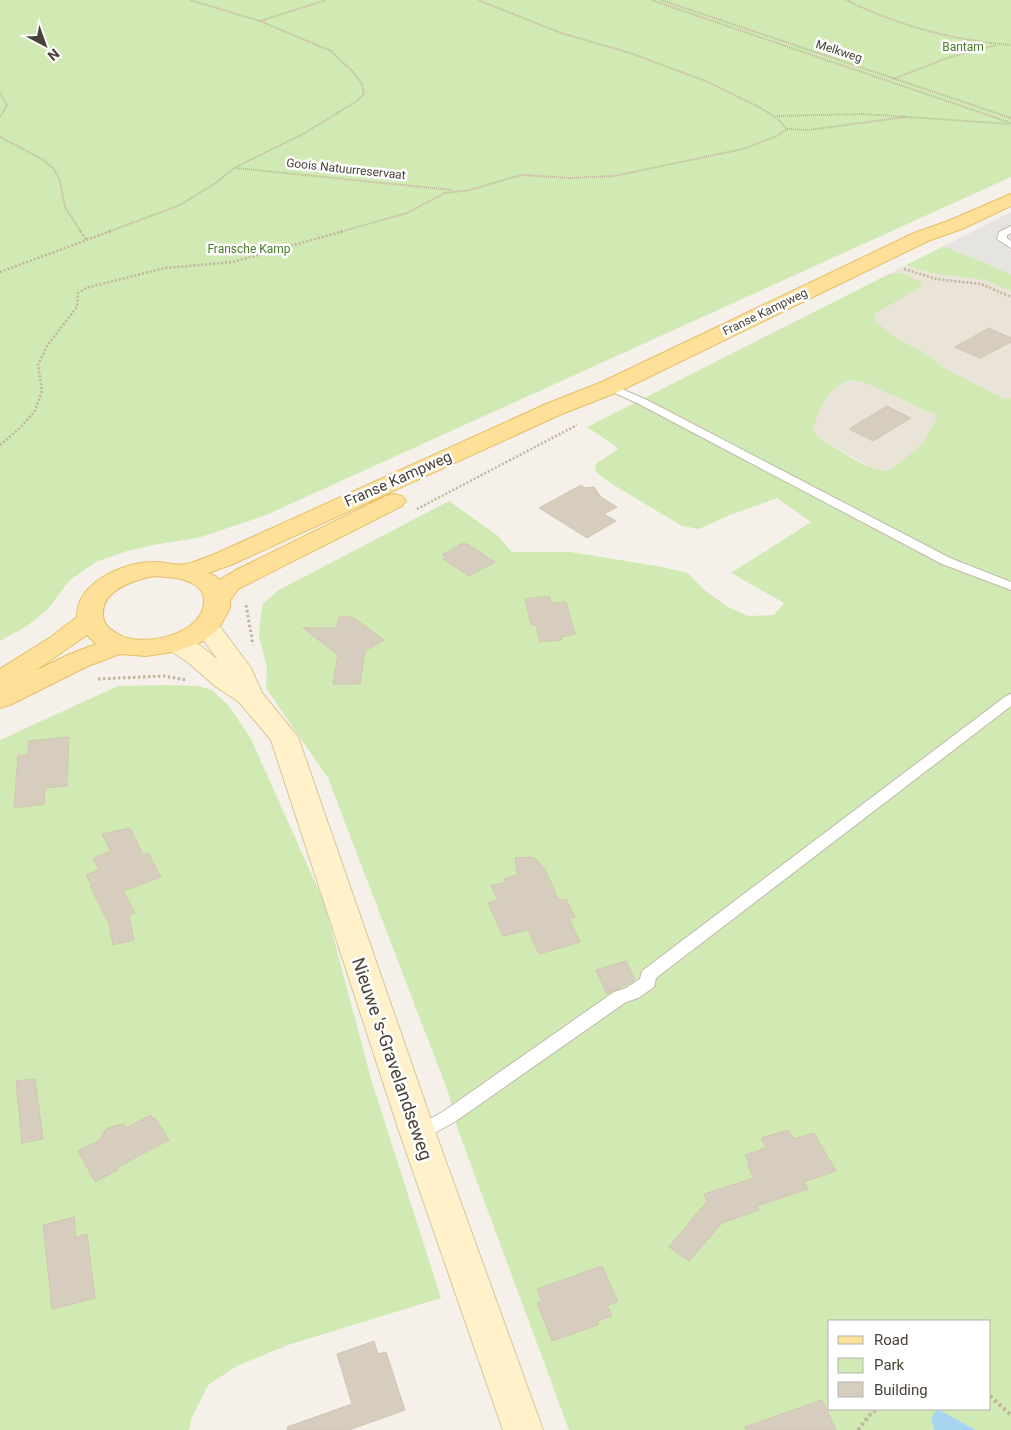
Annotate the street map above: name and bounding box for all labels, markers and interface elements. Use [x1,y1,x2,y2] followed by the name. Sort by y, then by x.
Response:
[20,20,70,70] north arrow
[814,37,864,65] street label: Melkweg
[942,40,984,54] park label: Bantam
[45,46,63,64] text: N
[286,156,406,182] street label: Goois Natuurreservaat
[207,242,291,256] park label: Fransche Kamp
[720,285,810,339] street label: Franse Kampweg
[342,447,454,511] street label: Franse Kampweg
[348,955,437,1163] street label: Nieuwe 's-Gravelandseweg
[828,1320,991,1410] legend
[874,1331,908,1349] text: Road
[874,1356,905,1374] text: Park
[874,1381,928,1399] text: Building

